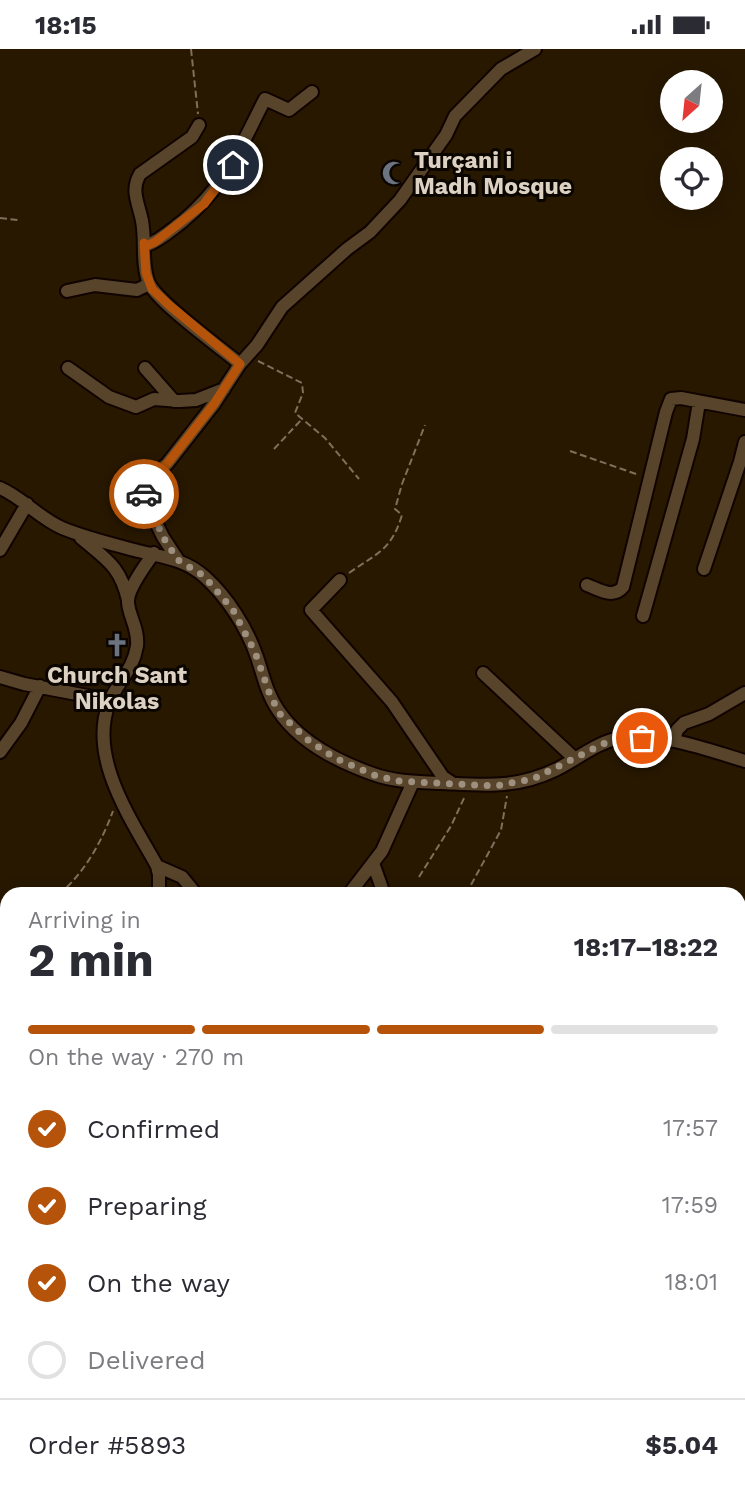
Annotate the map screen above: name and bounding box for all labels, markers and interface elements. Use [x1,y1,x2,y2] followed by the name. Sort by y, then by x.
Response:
[35,10,97,40] text: 18:15
[660,70,723,133] north arrow
[660,70,723,210] map controls
[203,135,263,195] pin
[214,146,252,184] icon: home
[414,147,572,200] place label: Turçani i Madh Mosque
[660,147,723,210] button: locate
[380,159,408,187] mosque icon: Turçani i Madh Mosque
[109,459,179,529] courier
[125,475,163,513] icon: car
[103,631,131,659] church icon: Church Sant Nikolas
[47,662,187,715] place label: Church Sant Nikolas
[612,708,672,768] pin
[623,719,661,757] icon: bag
[28,907,141,934] text: Arriving in
[574,932,718,962] text: 18:17–18:22
[28,933,154,987] text: 2 min
[28,1044,244,1071] text: On the way · 270 m
[28,1110,66,1148] icon: check
[87,1114,220,1144] text: Confirmed
[663,1115,718,1142] text: 17:57
[28,1187,66,1225] icon: check
[87,1191,207,1221] text: Preparing
[662,1192,718,1219] text: 17:59
[28,1264,66,1302] icon: check
[87,1268,230,1298] text: On the way
[665,1269,718,1296] text: 18:01
[87,1345,206,1375] text: Delivered
[28,1430,186,1460] text: Order #5893
[645,1430,718,1460] text: $5.04

